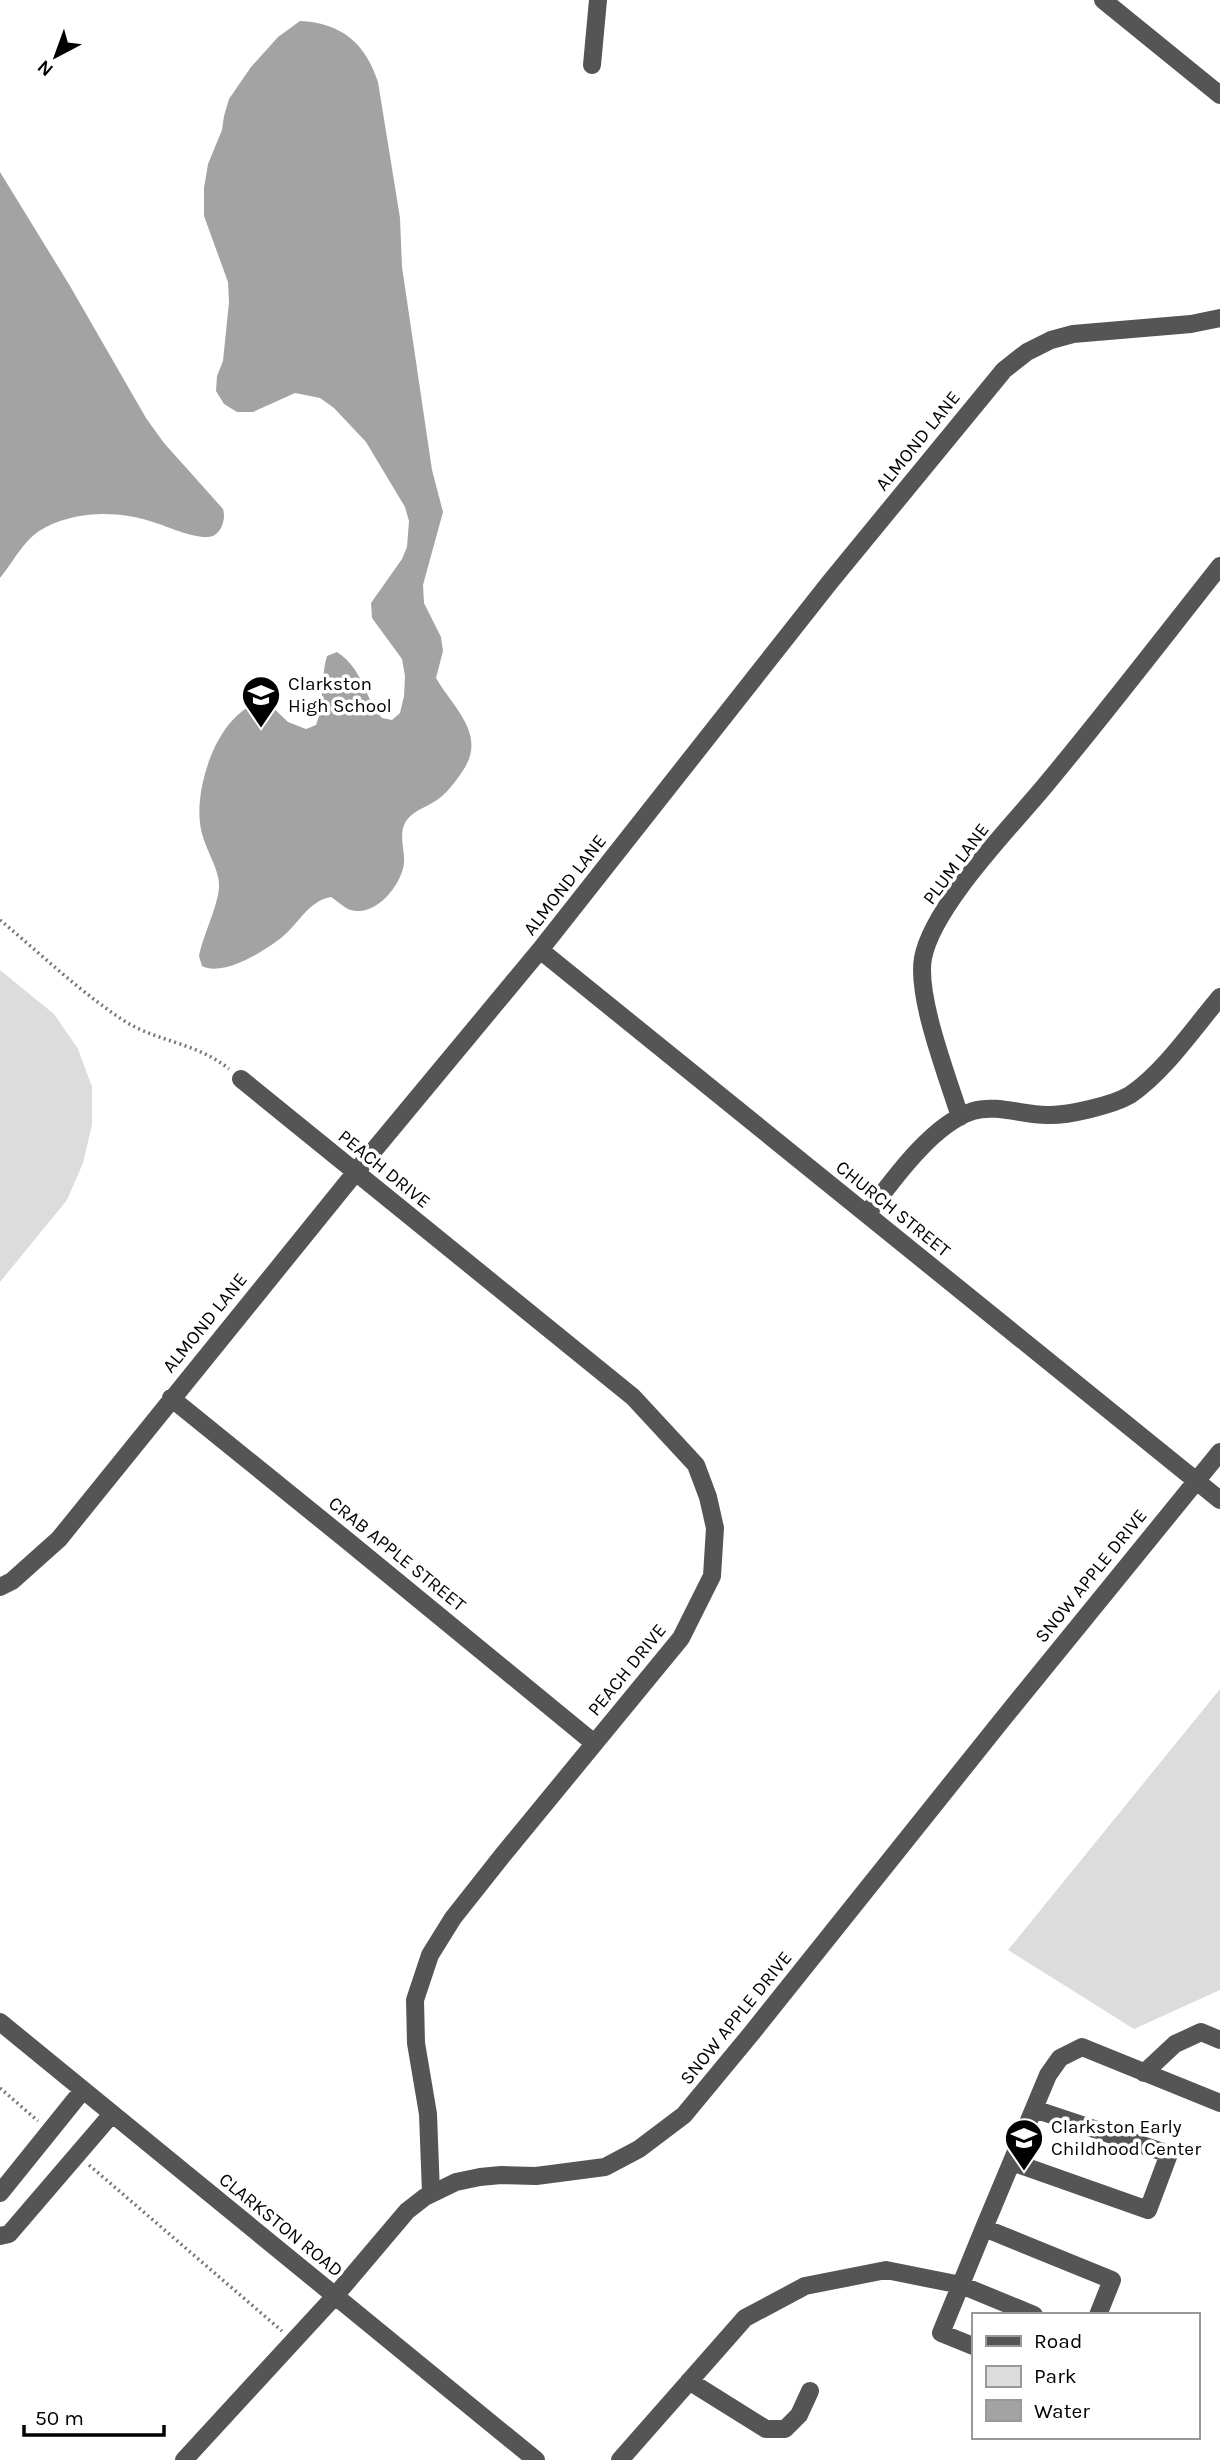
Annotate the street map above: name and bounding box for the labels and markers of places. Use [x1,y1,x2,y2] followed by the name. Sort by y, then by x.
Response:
[288,673,392,717] place label: Clarkston High School
[240,674,282,729] school or university icon: Clarkston High School
[1051,2116,1201,2160] place label: Clarkston Early Childhood Center
[1003,2117,1045,2172] school or university icon: Clarkston Early Childhood Center

